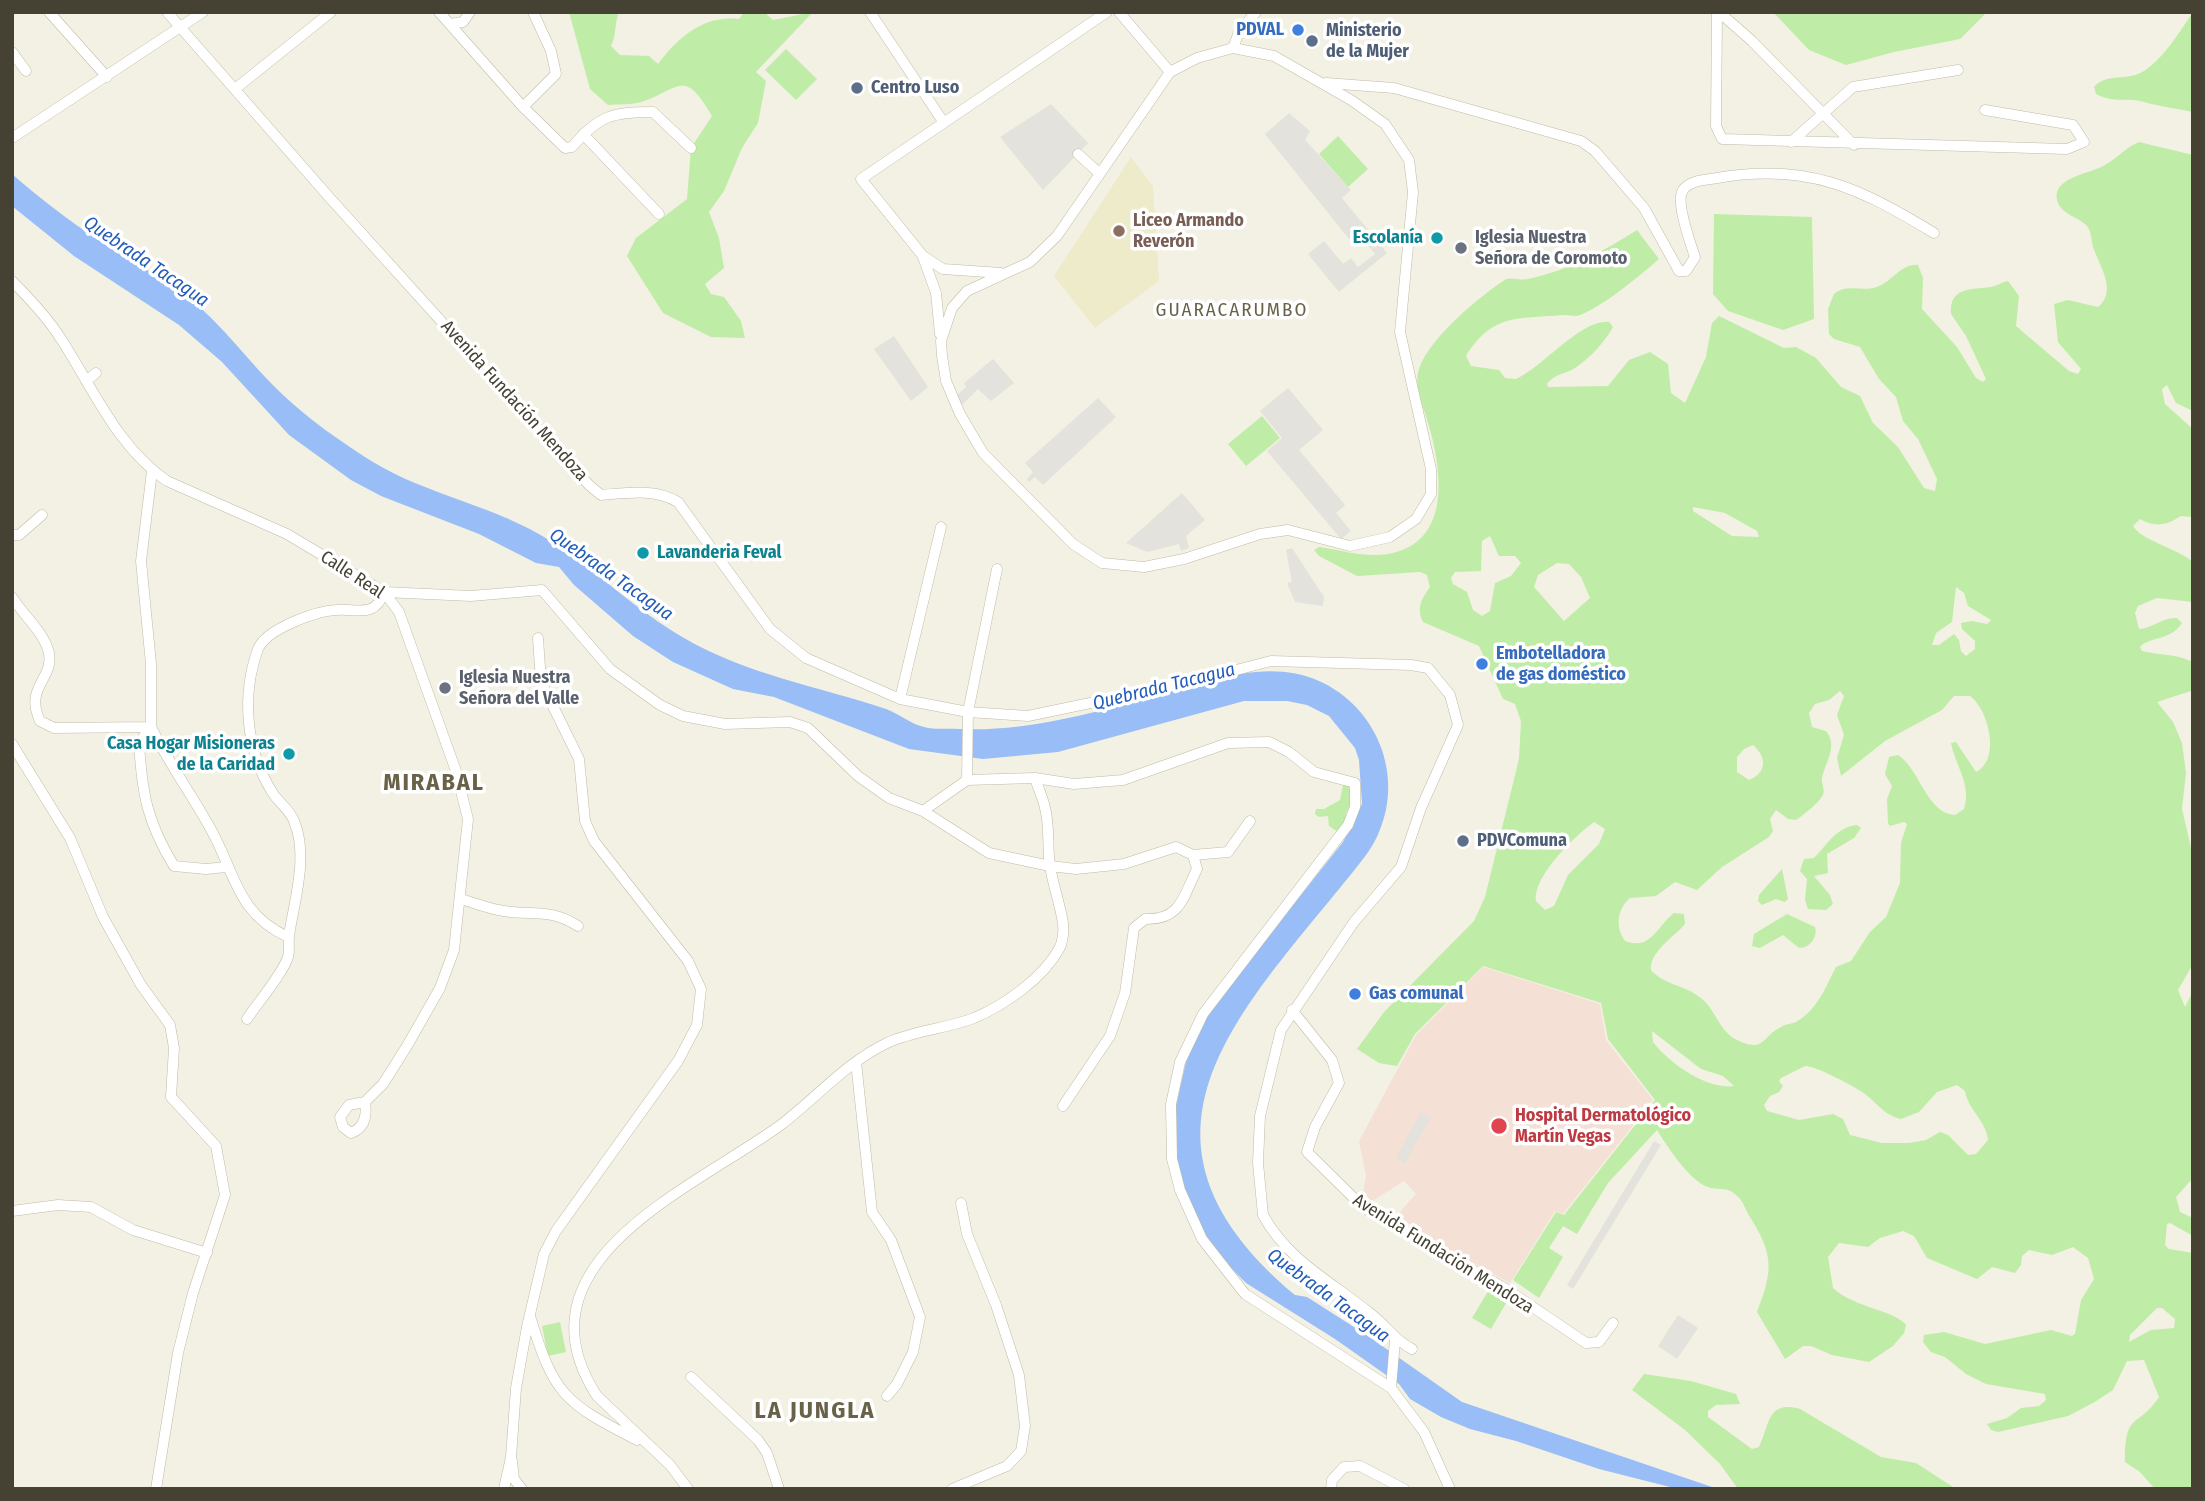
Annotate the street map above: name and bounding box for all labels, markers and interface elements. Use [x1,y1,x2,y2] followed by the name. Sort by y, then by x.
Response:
[1236,19,1284,41] place label: PDVAL
[1326,20,1409,62] place label: Ministerio de la Mujer
[1290,22,1306,38] marker: PDVAL
[1304,33,1320,49] marker: Ministerio de la Mujer
[871,77,959,99] place label: Centro Luso
[849,80,865,96] marker: Centro Luso
[1133,210,1244,252] place label: Liceo Armando Reverón
[79,212,213,312] water label: Quebrada Tacagua
[1111,223,1127,239] marker: Liceo Armando Reverón
[1353,227,1423,249] place label: Escolanía
[1475,227,1627,270] place label: Iglesia Nuestra Señora de Coromoto
[1429,230,1445,246] marker: Escolanía
[1453,240,1469,256] marker: Iglesia Nuestra Señora de Coromoto
[1157,300,1307,322] district label: GUARACARUMBO
[436,316,592,486] street label: Avenida Fundación Mendoza
[545,524,677,626] water label: Quebrada Tacagua
[657,542,781,564] place label: Lavanderia Feval
[635,545,651,561] marker: Lavanderia Feval
[316,546,388,604] street label: Calle Real
[1496,643,1626,686] place label: Embotelladora de gas doméstico
[1474,656,1490,672] marker: Embotelladora de gas doméstico
[1091,658,1237,716] water label: Quebrada Tacagua
[459,667,579,710] place label: Iglesia Nuestra Señora del Valle
[437,680,453,696] marker: Iglesia Nuestra Señora del Valle
[107,733,275,776] place label: Casa Hogar Misioneras de la Caridad
[281,746,297,762] marker: Casa Hogar Misioneras de la Caridad
[384,769,484,797] district label: MIRABAL
[1477,830,1567,852] place label: PDVComuna
[1455,833,1471,849] marker: PDVComuna
[1369,983,1463,1005] place label: Gas comunal
[1347,986,1363,1002] marker: Gas comunal
[1515,1105,1691,1148] place label: Hospital Dermatológico Martín Vegas
[1489,1116,1509,1136] marker: Hospital Dermatológico Martín Vegas
[1349,1189,1537,1319] street label: Avenida Fundación Mendoza
[1262,1244,1394,1348] water label: Quebrada Tacagua
[756,1397,874,1425] district label: LA JUNGLA

